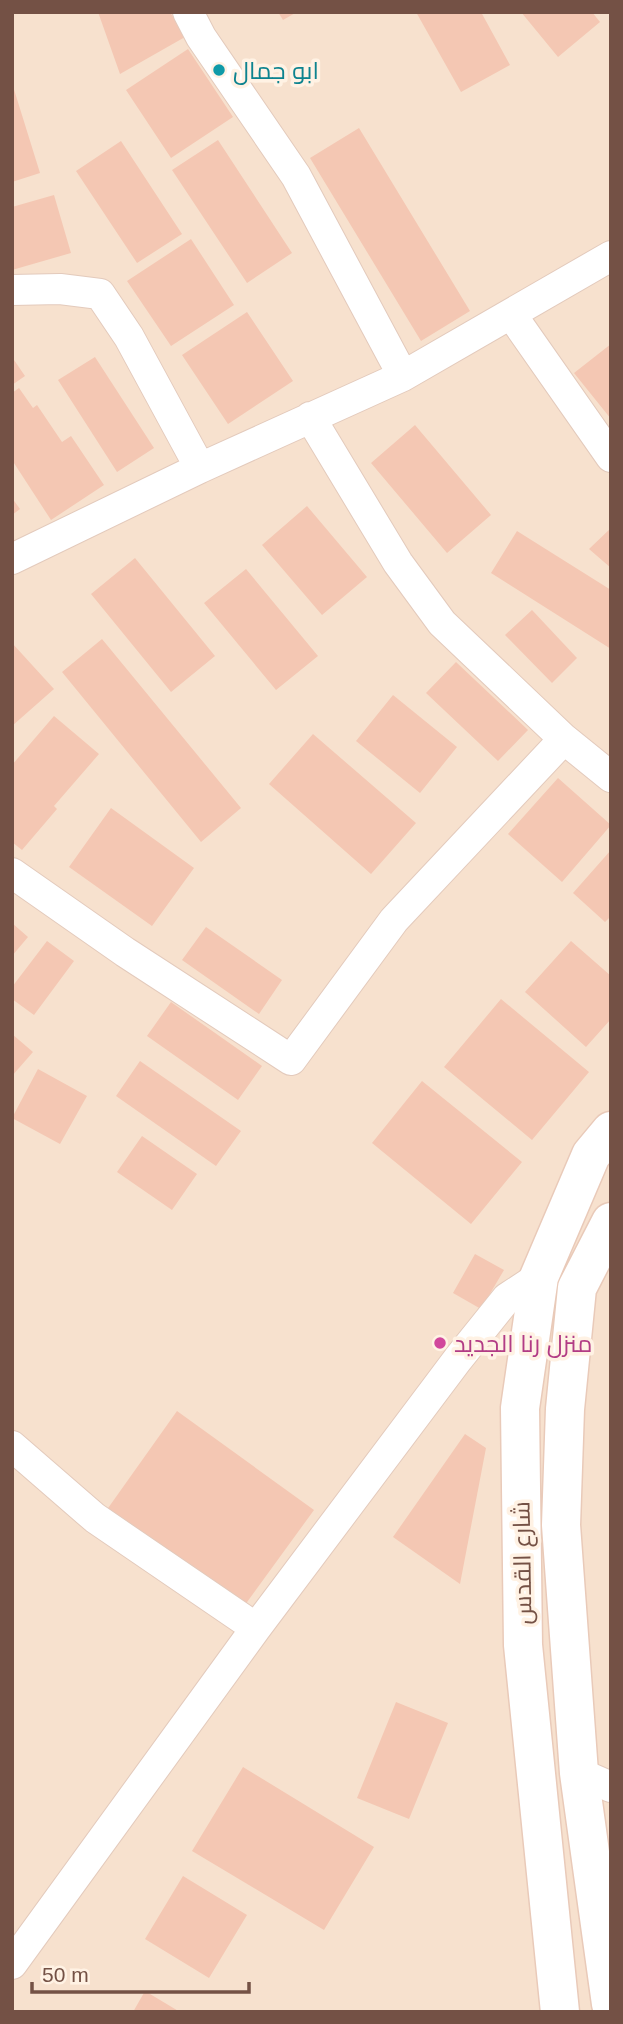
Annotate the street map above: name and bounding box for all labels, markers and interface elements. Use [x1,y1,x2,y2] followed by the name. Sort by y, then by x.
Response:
[233,57,319,85] place label: ابو جمال
[211,62,227,78] marker: ابو جمال
[454,1330,592,1358] place label: منزل رنا الجديد
[432,1335,448,1351] marker: منزل رنا الجديد
[507,1501,540,1625] street label: شارع القدس
[32,1951,248,1995] scale bar
[42,1963,89,1986] text: 50 m

